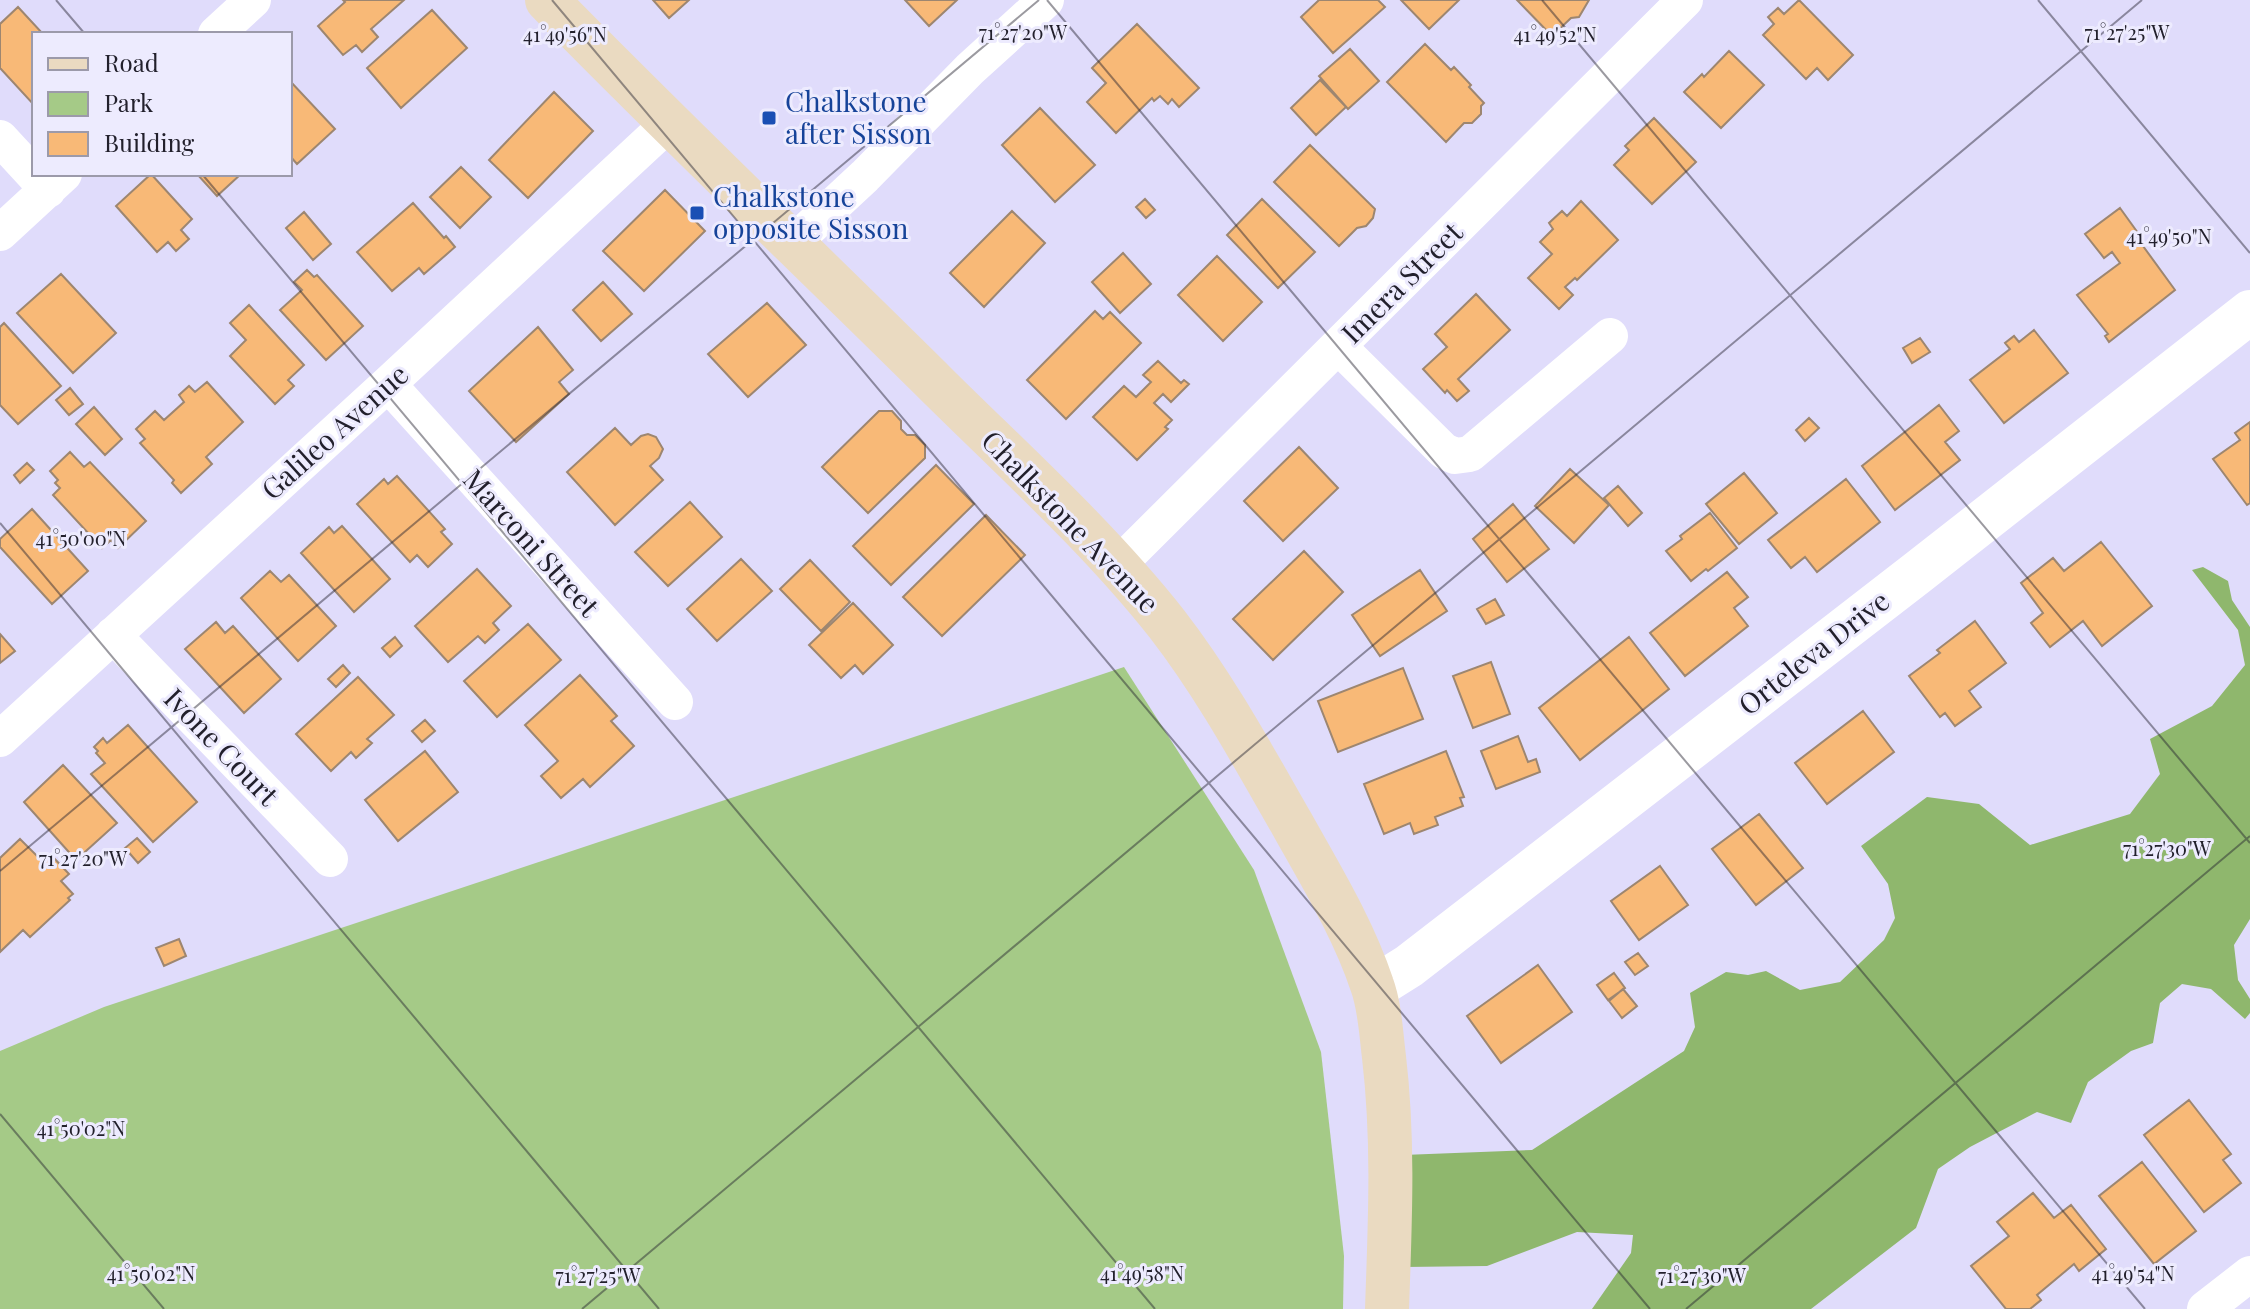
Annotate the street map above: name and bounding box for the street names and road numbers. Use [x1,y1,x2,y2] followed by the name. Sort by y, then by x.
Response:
[1332,213,1470,350] street label: Imera Street
[253,355,415,507] street label: Galileo Avenue
[974,422,1168,620] street label: Chalkstone Avenue
[456,460,609,624] street label: Marconi Street
[1730,581,1896,722] street label: Orteleva Drive
[157,680,288,813] street label: Ivone Court

